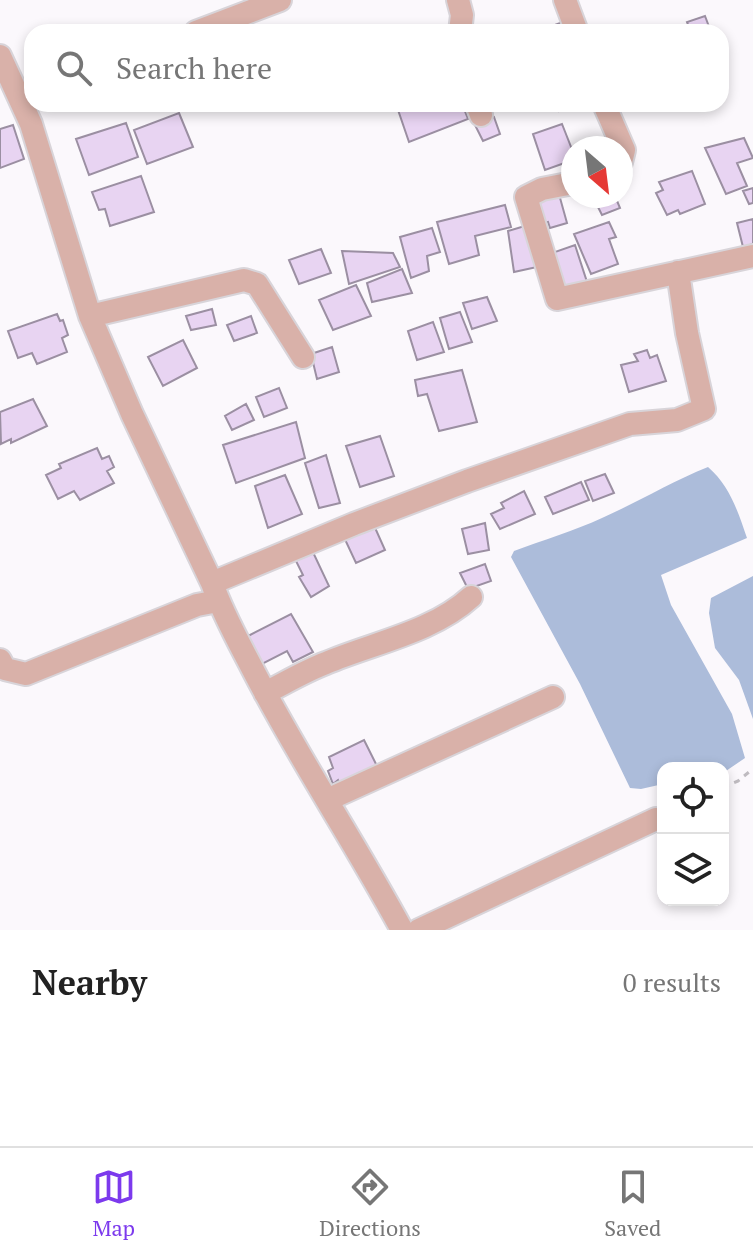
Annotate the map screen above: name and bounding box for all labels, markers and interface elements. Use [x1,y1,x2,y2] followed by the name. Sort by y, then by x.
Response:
[24,24,729,112] search box
[52,46,96,90] icon: search
[116,48,272,88] text: Search here
[561,136,633,208] north arrow
[657,762,729,906] map controls
[657,762,729,834] button: locate
[657,834,729,906] button: layers
[32,960,147,1005] text: Nearby
[623,965,721,999] text: 0 results
[92,1165,136,1242] tab: Map
[319,1165,421,1242] tab: Directions
[604,1165,661,1242] tab: Saved

